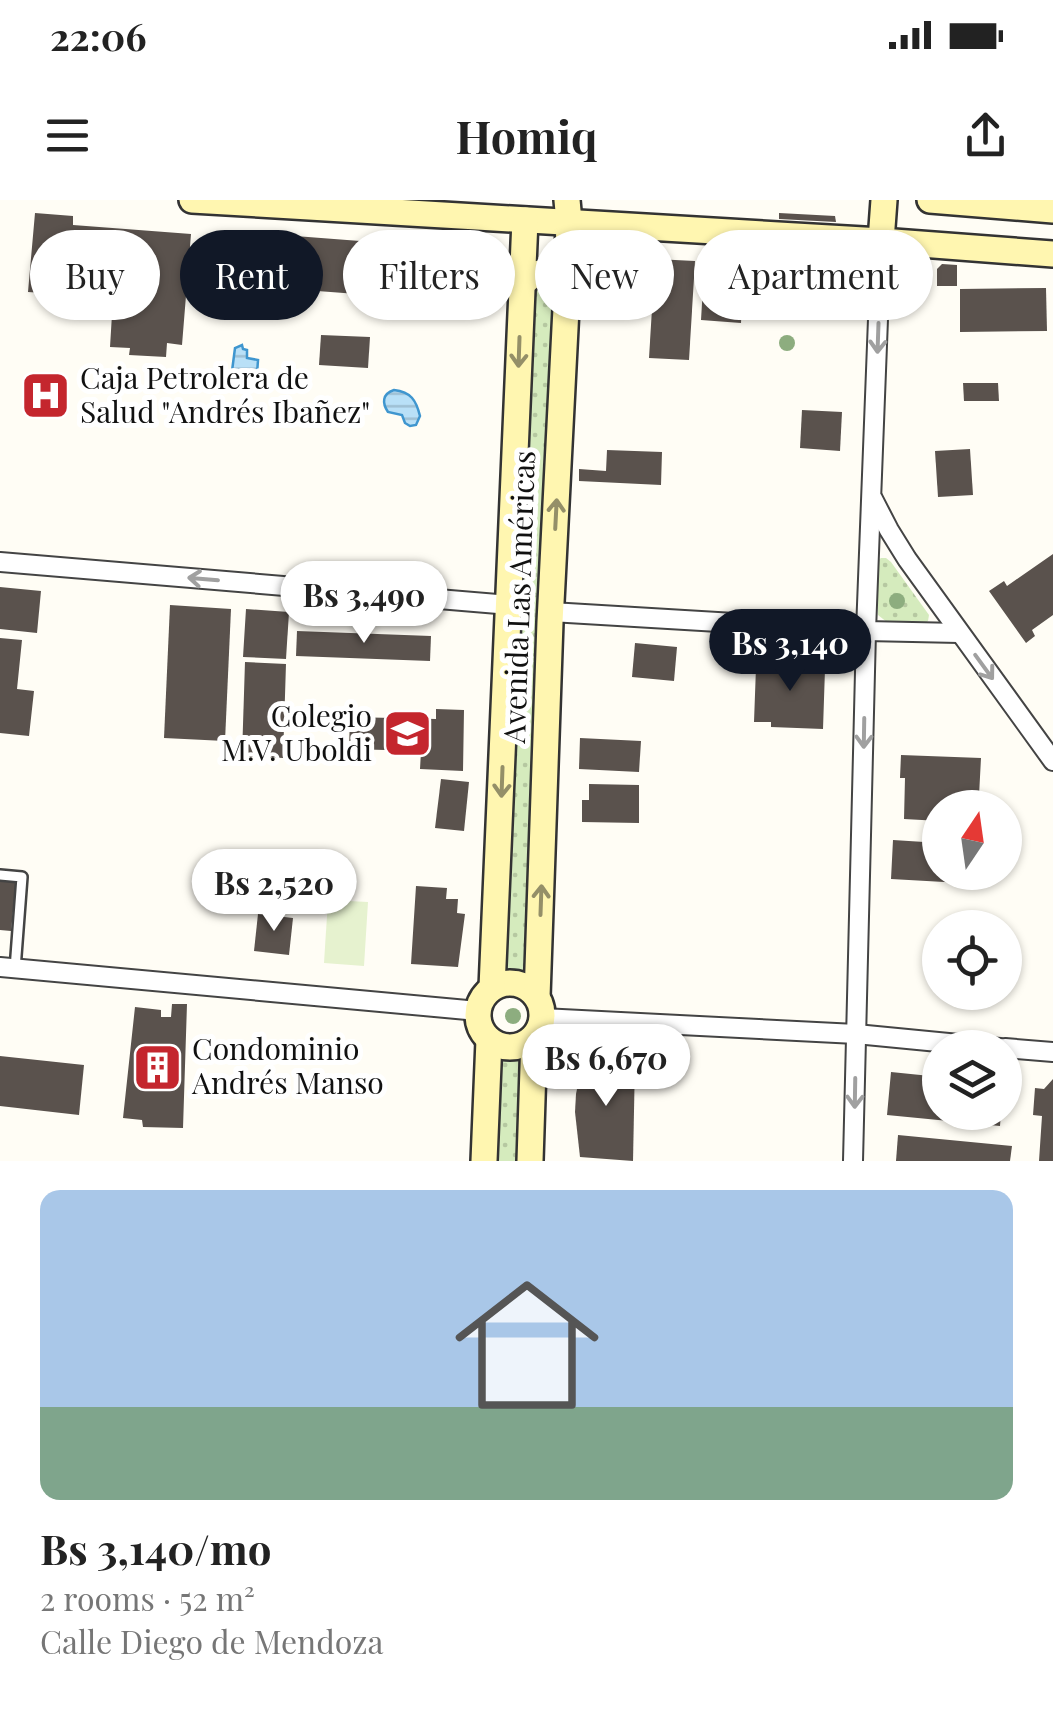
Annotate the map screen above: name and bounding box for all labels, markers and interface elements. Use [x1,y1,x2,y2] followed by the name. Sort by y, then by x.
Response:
[50,10,147,61] text: 22:06
[456,105,597,165] text: Homiq
[40,108,95,163] icon: menu
[958,108,1013,163] icon: share
[30,230,160,320] chip: Buy
[180,230,323,320] chip: Rent
[343,230,515,320] chip: Filters
[535,230,674,320] chip: New
[694,230,933,320] chip: Apartment
[868,322,887,354] one-way arrow
[509,336,528,368] one-way arrow
[80,357,370,431] place label: Caja Petrolera de Salud "Andrés Ibañez"
[19,370,71,422] hospital icon: Caja Petrolera de Salud "Andrés Ibañez"
[493,450,543,745] street label: Avenida Las Américas
[547,499,566,531] one-way arrow
[261,561,467,646] pin: Bs 3,490
[188,570,220,589] one-way arrow
[302,572,426,615] text: Bs 3,490
[687,609,893,694] pin: Bs 3,140
[731,620,849,663] text: Bs 3,140
[973,653,994,680] one-way arrow
[221,695,372,769] place label: Colegio M.V. Uboldi
[381,708,433,760] school or university icon: Colegio M.V. Uboldi
[854,717,873,749] one-way arrow
[493,765,512,797] one-way arrow
[922,790,1022,890] north arrow
[922,790,1022,1130] map controls
[171,849,377,934] pin: Bs 2,520
[214,860,334,903] text: Bs 2,520
[531,884,550,916] one-way arrow
[922,910,1022,1010] button: locate
[503,1024,709,1109] pin: Bs 6,670
[191,1028,384,1102] place label: Condominio Andrés Manso
[922,1030,1022,1130] button: layers
[544,1035,668,1078] text: Bs 6,670
[131,1041,183,1093] building icon: Condominio Andrés Manso
[845,1077,864,1109] one-way arrow
[437,1255,617,1435] icon: home
[40,1520,272,1576] text: Bs 3,140/mo
[40,1576,255,1619] text: 2 rooms · 52 m²
[40,1619,384,1662] text: Calle Diego de Mendoza

